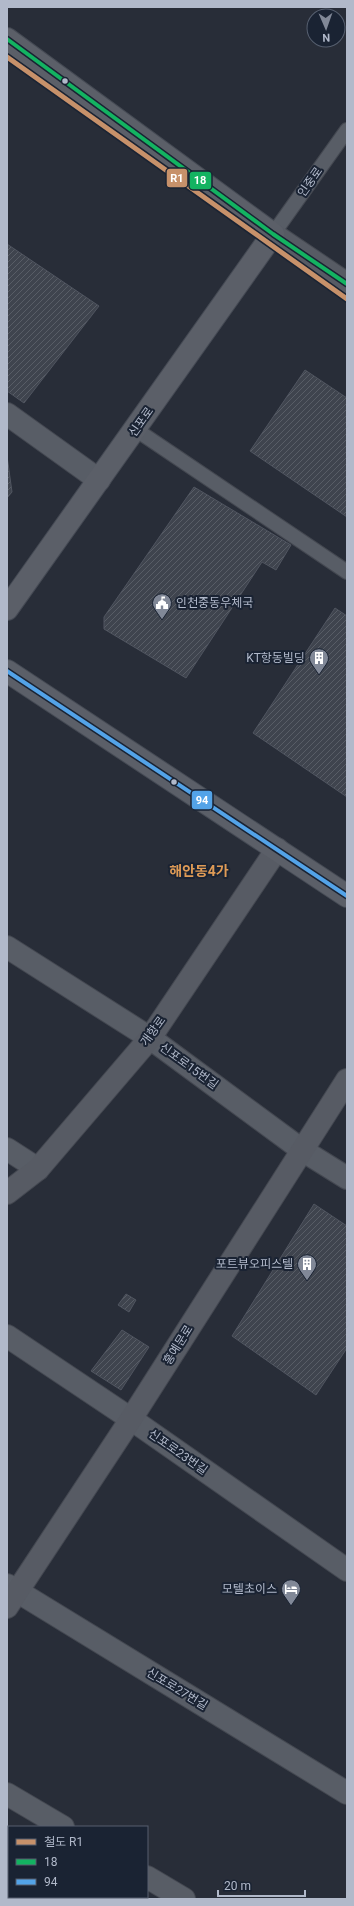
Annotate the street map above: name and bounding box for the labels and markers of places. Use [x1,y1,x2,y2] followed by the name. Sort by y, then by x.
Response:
[60,76,70,86] unlabelled marker
[151,592,173,620] public building icon: 인천중동우체국
[176,596,253,610] place label: 인천중동우체국
[308,647,330,675] building icon: KT항동빌딩
[246,651,305,665] place label: KT항동빌딩
[169,777,179,787] unlabelled marker
[296,1253,318,1281] building icon: 포트뷰오피스텔
[216,1257,293,1271] place label: 포트뷰오피스텔
[280,1578,302,1606] hotel icon: 모텔초이스
[222,1582,277,1596] place label: 모텔초이스

